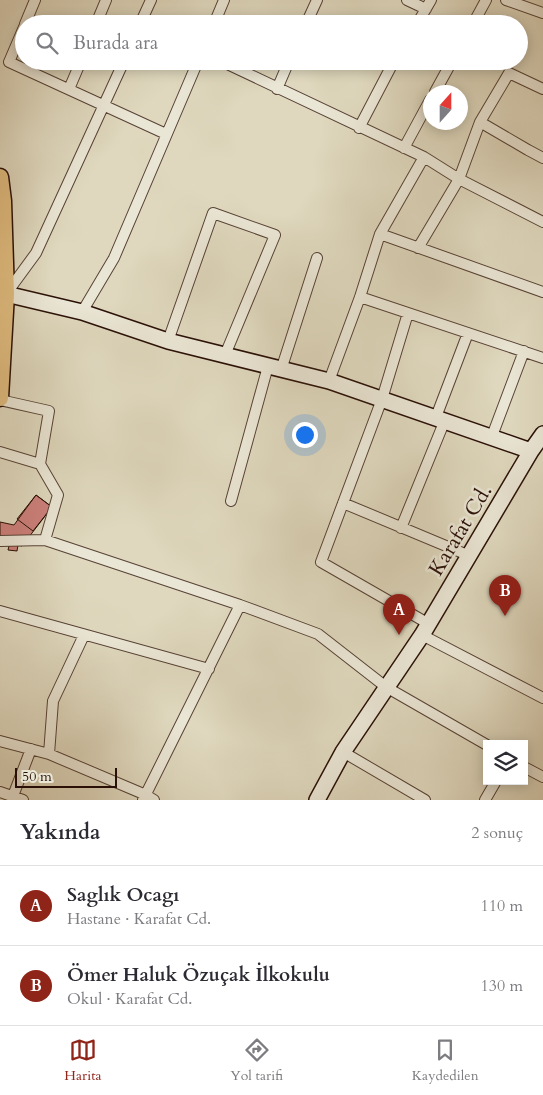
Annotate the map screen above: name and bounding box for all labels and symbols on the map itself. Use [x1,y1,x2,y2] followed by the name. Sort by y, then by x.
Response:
[423,85,468,130] north arrow
[292,422,318,448] your location
[422,479,499,581] street label: Karafat Cd.
[489,575,521,616] pin: B
[383,594,415,635] pin: A
[15,765,118,788] scale bar

